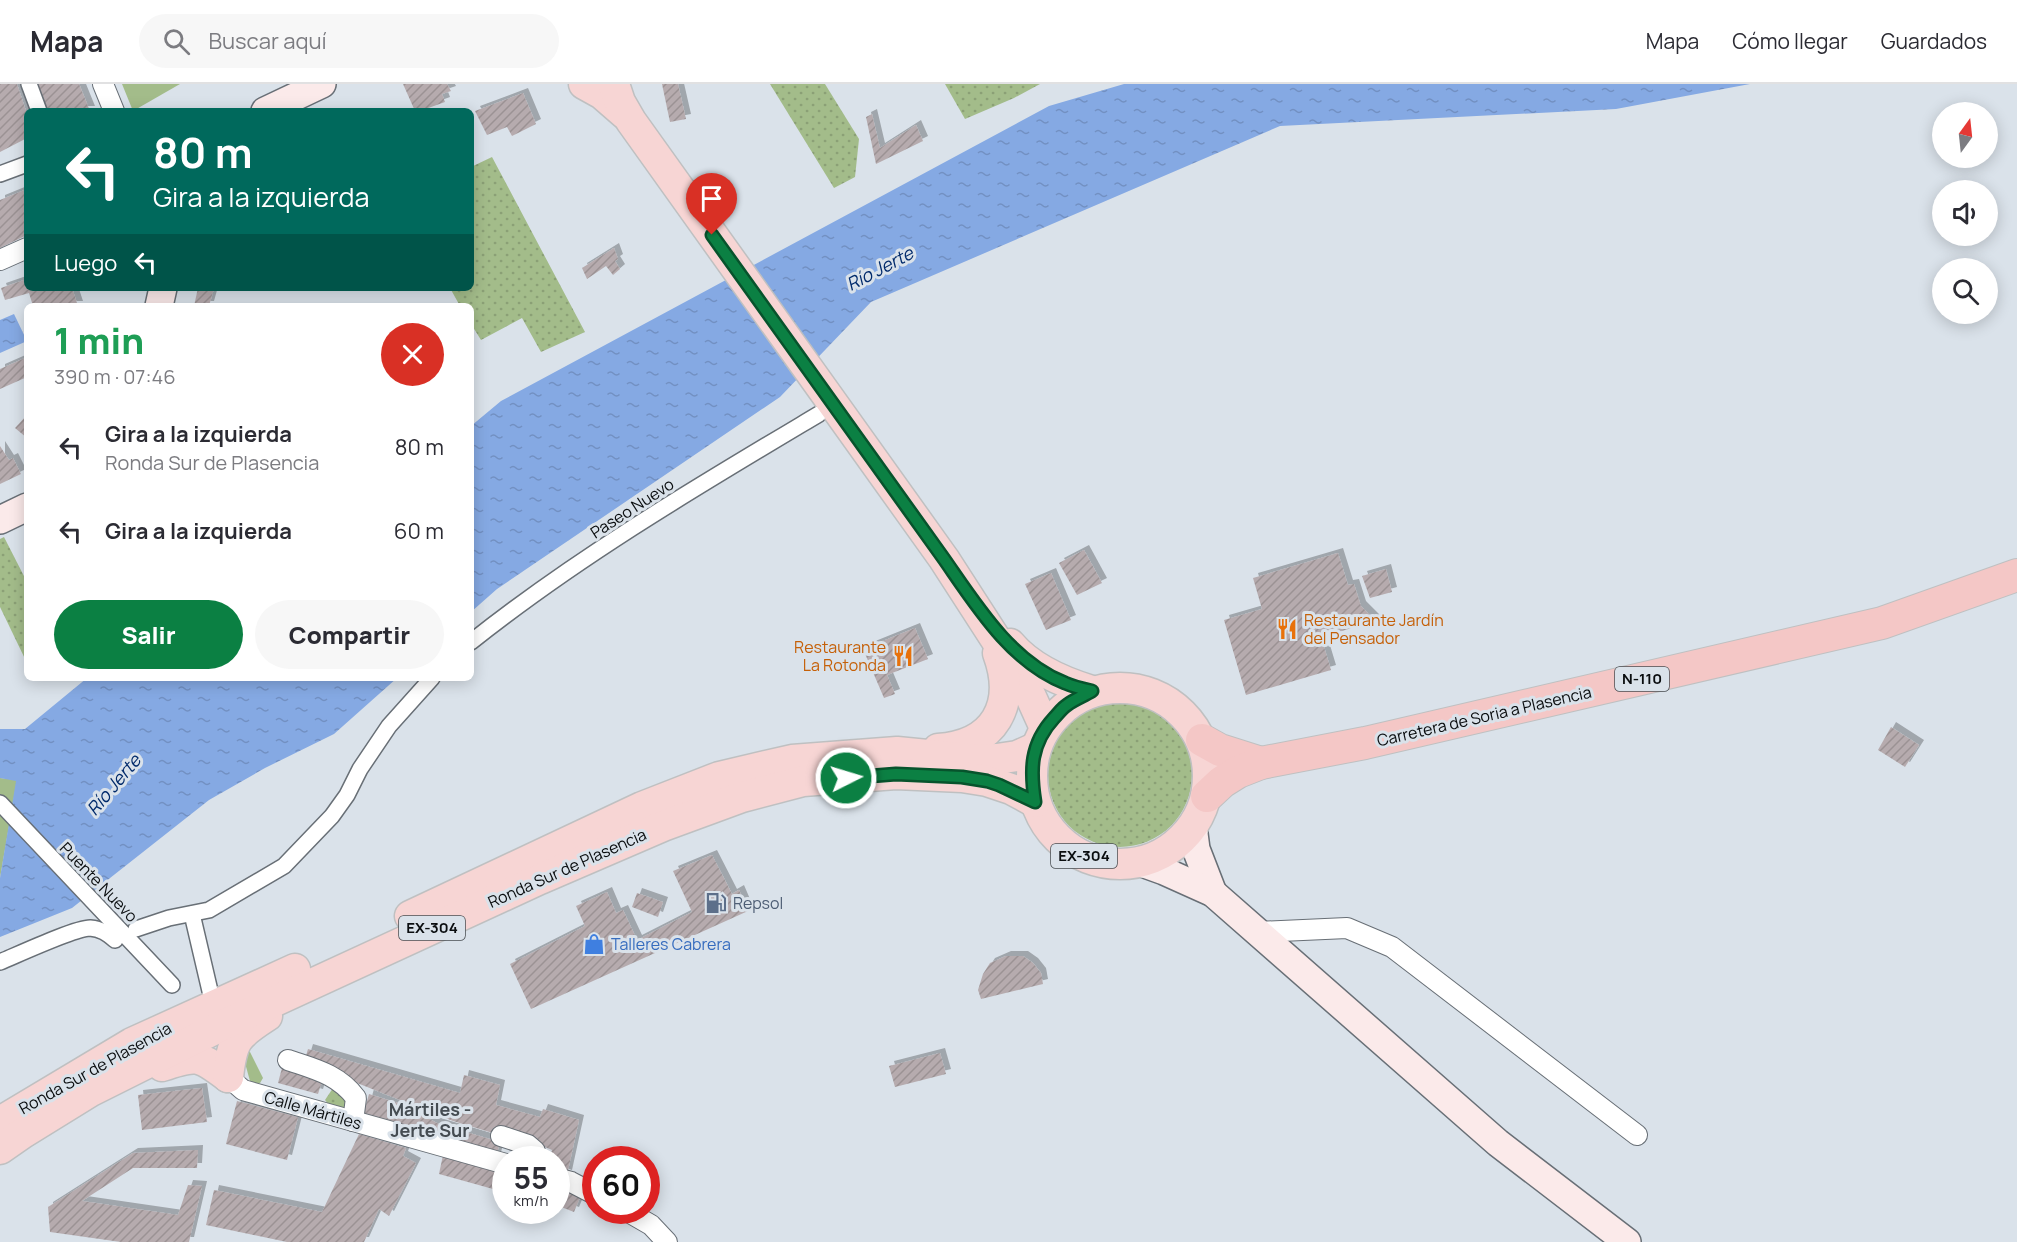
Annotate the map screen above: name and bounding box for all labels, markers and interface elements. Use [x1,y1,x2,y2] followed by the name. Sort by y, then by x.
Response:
[139,14,559,68] search box
[30,22,103,60] text: Mapa
[160,25,193,58] icon: search
[208,26,327,56] text: Buscar aquí
[1646,27,1699,55] text: Mapa
[1732,27,1848,55] text: Cómo llegar
[1881,27,1987,55] text: Guardados
[1932,102,1998,168] north arrow
[1932,102,1998,324] map controls
[153,123,253,181] text: 80 m
[54,132,132,210] icon: left
[686,173,737,235] pin
[153,178,369,215] text: Gira a la izquierda
[1932,180,1998,246] button: sound
[695,182,728,215] icon: arrive
[842,240,918,296] water label: Río Jerte
[129,246,162,279] icon: left
[54,248,117,278] text: Luego
[1932,258,1998,324] button: search
[54,316,144,365] text: 1 min
[381,323,444,386] button: close
[54,363,176,390] text: 390 m · 07:46
[105,419,292,449] text: Gira a la izquierda
[54,431,87,464] icon: left
[395,432,444,462] text: 80 m
[105,449,319,476] text: Ronda Sur de Plasencia
[586,473,678,543] street label: Paseo Nuevo
[54,515,87,548] icon: left
[105,516,292,546] text: Gira a la izquierda
[394,516,444,546] text: 60 m
[54,600,243,669] button: Salir
[255,600,444,669] button: Compartir
[1304,609,1444,649] place label: Restaurante Jardín del Pensador
[1275,617,1299,641] restaurant icon: Restaurante Jardín del Pensador
[794,636,886,676] place label: Restaurante La Rotonda
[891,644,915,668] restaurant icon: Restaurante La Rotonda
[1615,667,1669,691] road number: N-110
[1375,681,1593,751] street label: Carretera de Soria a Plasencia
[814,746,878,810] position arrow
[81,748,147,820] water label: Río Jerte
[484,823,650,913] street label: Ronda Sur de Plasencia
[55,837,143,927] street label: Puente Nuevo
[1051,844,1117,868] road number: EX-304
[704,891,728,915] fuel station icon: Repsol
[733,892,783,914] place label: Repsol
[399,916,465,940] road number: EX-304
[582,932,606,956] shop icon: Talleres Cabrera
[611,933,731,955] place label: Talleres Cabrera
[15,1017,175,1119] street label: Ronda Sur de Plasencia
[262,1086,364,1134] street label: Calle Mártiles
[389,1097,471,1142] district label: Mártiles - Jerte Sur
[582,1146,660,1224] speed limit sign: 60
[513,1157,549,1198] text: 55
[514,1190,548,1211] text: km/h

